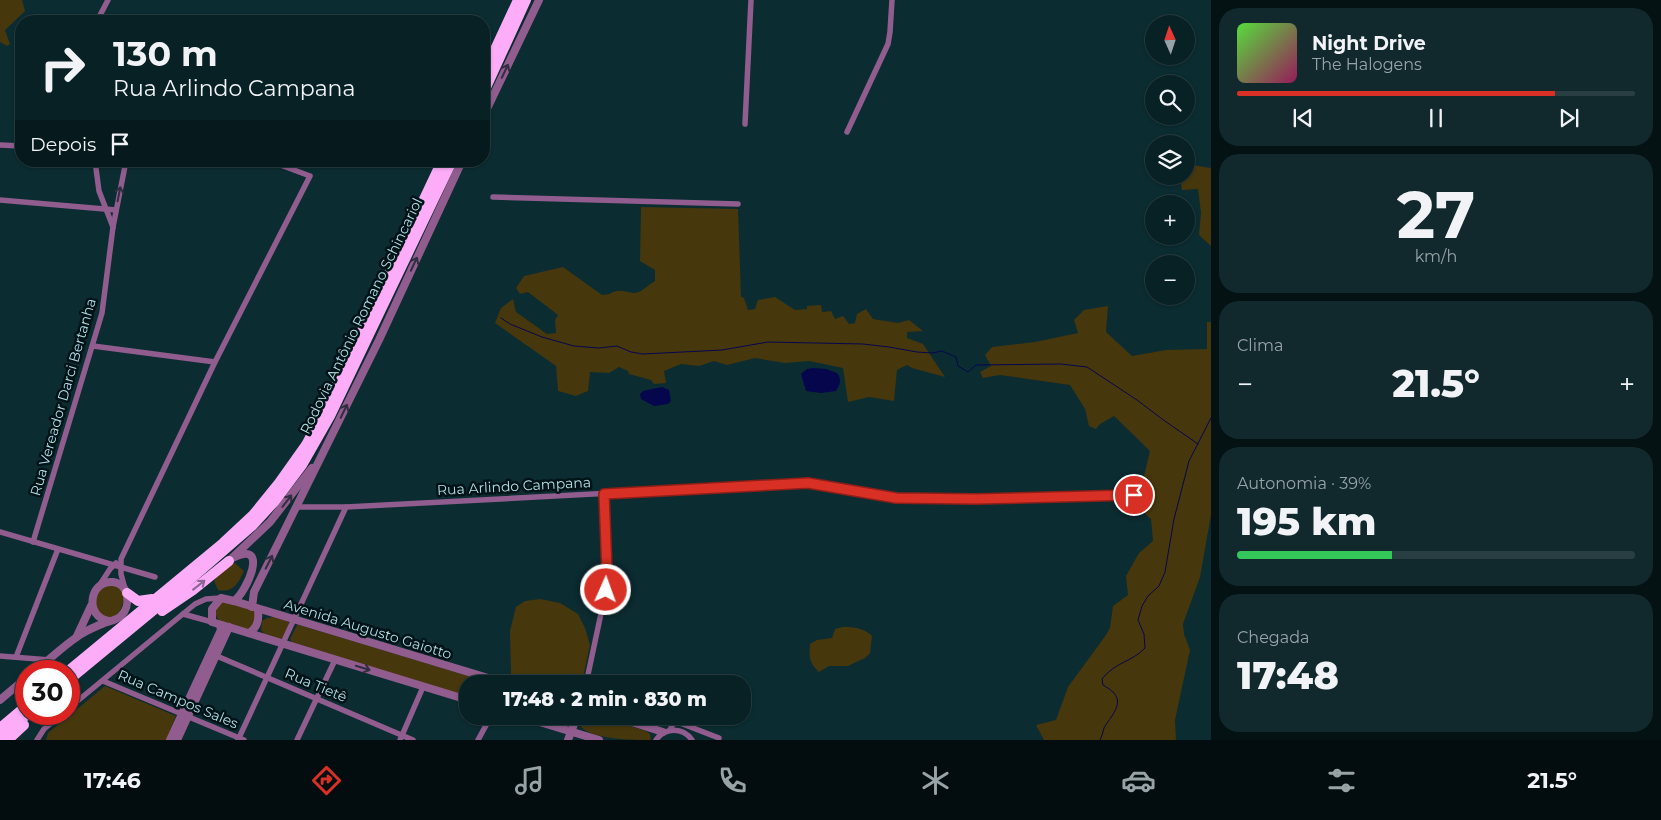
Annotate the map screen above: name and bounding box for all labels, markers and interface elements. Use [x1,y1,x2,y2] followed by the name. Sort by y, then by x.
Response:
[1145,15,1195,65] north arrow
[1145,15,1195,305] map controls
[113,32,218,75] text: 130 m
[1312,32,1426,55] text: Night Drive
[30,35,95,100] icon: right
[1312,55,1422,74] text: The Halogens
[500,64,510,79] one-way arrow
[113,75,355,102] text: Rua Arlindo Campana
[1145,75,1195,125] button: search
[1289,104,1317,132] icon: previous
[1422,104,1450,132] icon: pause
[1555,104,1583,132] icon: next
[106,130,134,158] icon: arrive
[30,133,96,156] text: Depois
[1145,135,1195,185] button: layers
[1397,175,1475,254] text: 27
[115,186,125,202] one-way arrow
[296,195,426,437] street label: Rodovia Antônio Romano Schincariol
[1145,195,1195,245] button: +
[1415,247,1457,266] text: km/h
[1145,255,1195,305] button: −
[410,257,419,272] one-way arrow
[26,296,100,498] street label: Rua Vereador Darci Bertanha
[1237,336,1283,355] text: Clima
[1392,360,1480,407] text: 21.5°
[1237,367,1253,401] text: −
[1619,367,1635,401] text: +
[340,404,350,419] one-way arrow
[436,473,592,499] street label: Rua Arlindo Campana
[1113,474,1155,516] pin
[1237,474,1371,493] text: Autonomia · 39%
[1120,481,1148,509] icon: arrive
[282,495,293,508] one-way arrow
[1237,498,1377,545] text: 195 km
[265,555,274,570] one-way arrow
[579,563,631,615] position arrow
[193,580,206,591] one-way arrow
[282,595,454,663] street label: Avenida Augusto Gaiotto
[1237,628,1310,647] text: Chegada
[1237,652,1339,699] text: 17:48
[15,660,80,725] speed limit sign: 30
[282,664,350,706] street label: Rua Tietê
[355,664,371,674] one-way arrow
[115,665,241,733] street label: Rua Campos Sales
[503,688,707,711] text: 17:48 · 2 min · 830 m
[309,763,344,798] icon: directions
[512,763,547,798] icon: music
[715,763,750,798] icon: phone
[918,763,953,798] icon: climate
[1121,763,1156,798] icon: car
[1324,763,1359,798] icon: filters
[84,767,141,794] text: 17:46
[1527,767,1577,794] text: 21.5°

